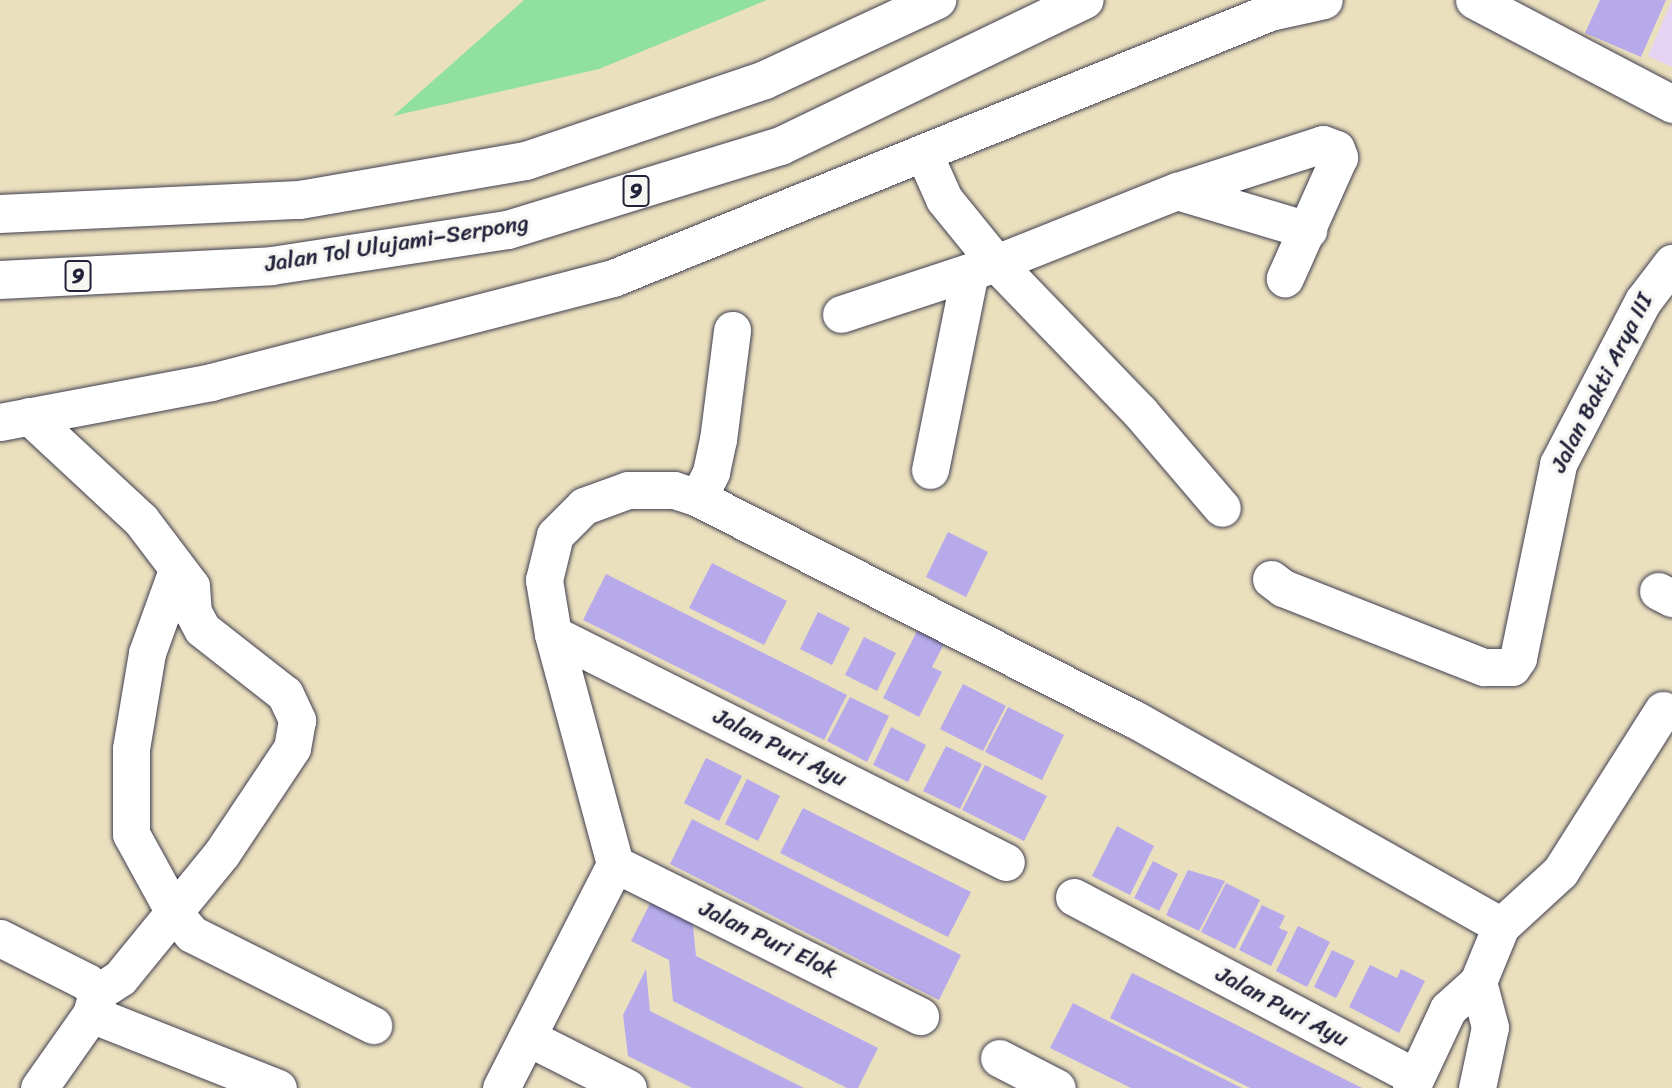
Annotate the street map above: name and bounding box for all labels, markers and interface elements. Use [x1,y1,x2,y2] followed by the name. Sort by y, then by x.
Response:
[622,174,650,208] road number: 9
[263,209,531,279] street label: Jalan Tol Ulujami–Serpong
[64,258,92,294] road number: 9
[1545,289,1659,477] street label: Jalan Bakti Arya III
[709,703,851,793] street label: Jalan Puri Ayu
[695,895,841,985] street label: Jalan Puri Elok
[1211,960,1353,1054] street label: Jalan Puri Ayu

